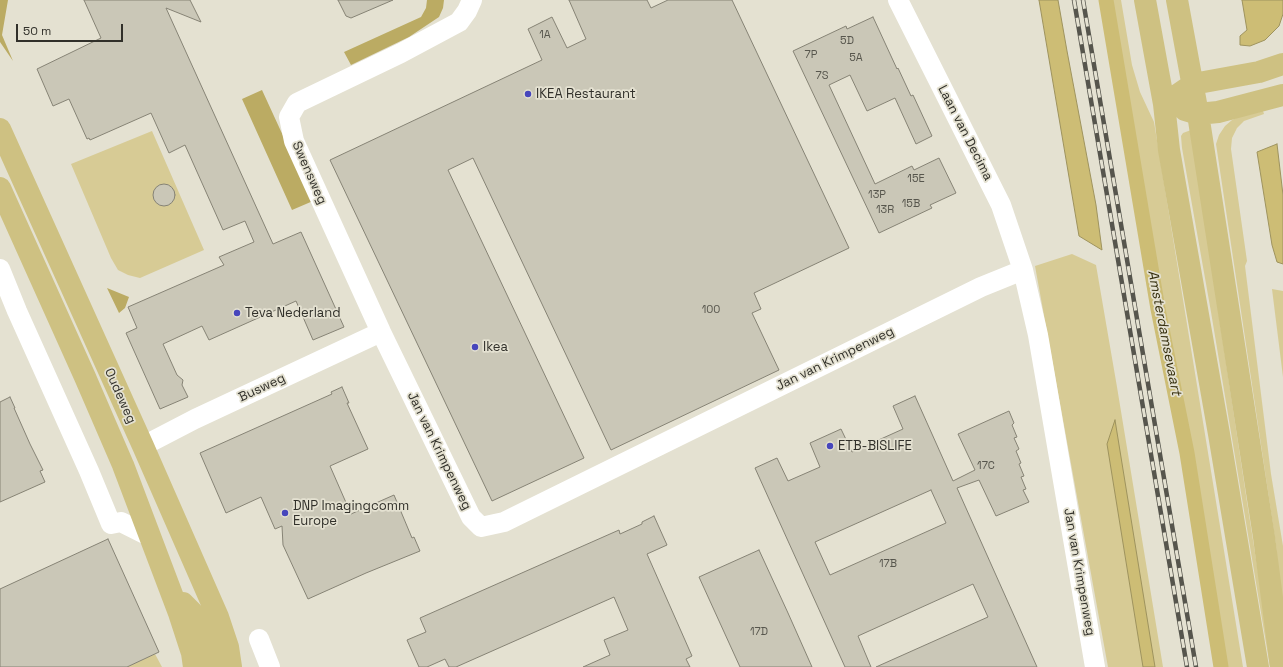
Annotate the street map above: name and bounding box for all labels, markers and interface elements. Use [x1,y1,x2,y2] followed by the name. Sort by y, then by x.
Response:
[18,16,125,42] scale bar
[23,23,51,39] text: 50 m
[539,28,551,42] house number: 1A
[840,34,854,48] house number: 5D
[805,48,817,62] house number: 7P
[849,51,863,65] house number: 5A
[816,69,828,83] house number: 7S
[934,83,996,183] street label: Laan van Decima
[536,86,636,102] place label: IKEA Restaurant
[523,89,533,99] marker: IKEA Restaurant
[288,139,330,207] street label: Swensweg
[907,172,925,186] house number: 15E
[868,188,886,202] house number: 13P
[902,197,920,211] house number: 15B
[876,203,894,217] house number: 13R
[1144,269,1184,397] water label: Amsterdamsevaart
[702,303,720,317] house number: 100
[245,305,341,321] place label: Teva Nederland
[232,308,242,318] marker: Teva Nederland
[773,324,897,394] street label: Jan van Krimpenweg
[483,339,508,355] place label: Ikea
[470,342,480,352] marker: Ikea
[101,366,139,426] street label: Oudeweg
[236,370,288,406] street label: Busweg
[404,389,474,513] street label: Jan van Krimpenweg
[838,438,912,454] place label: ETB-BISLIFE
[825,441,835,451] marker: ETB-BISLIFE
[977,459,995,473] house number: 17C
[293,498,409,529] place label: DNP Imagingcomm Europe
[1060,507,1098,637] street label: Jan van Krimpenweg
[280,508,290,518] marker: DNP Imagingcomm Europe
[879,557,897,571] house number: 17B
[750,625,768,639] house number: 17D

